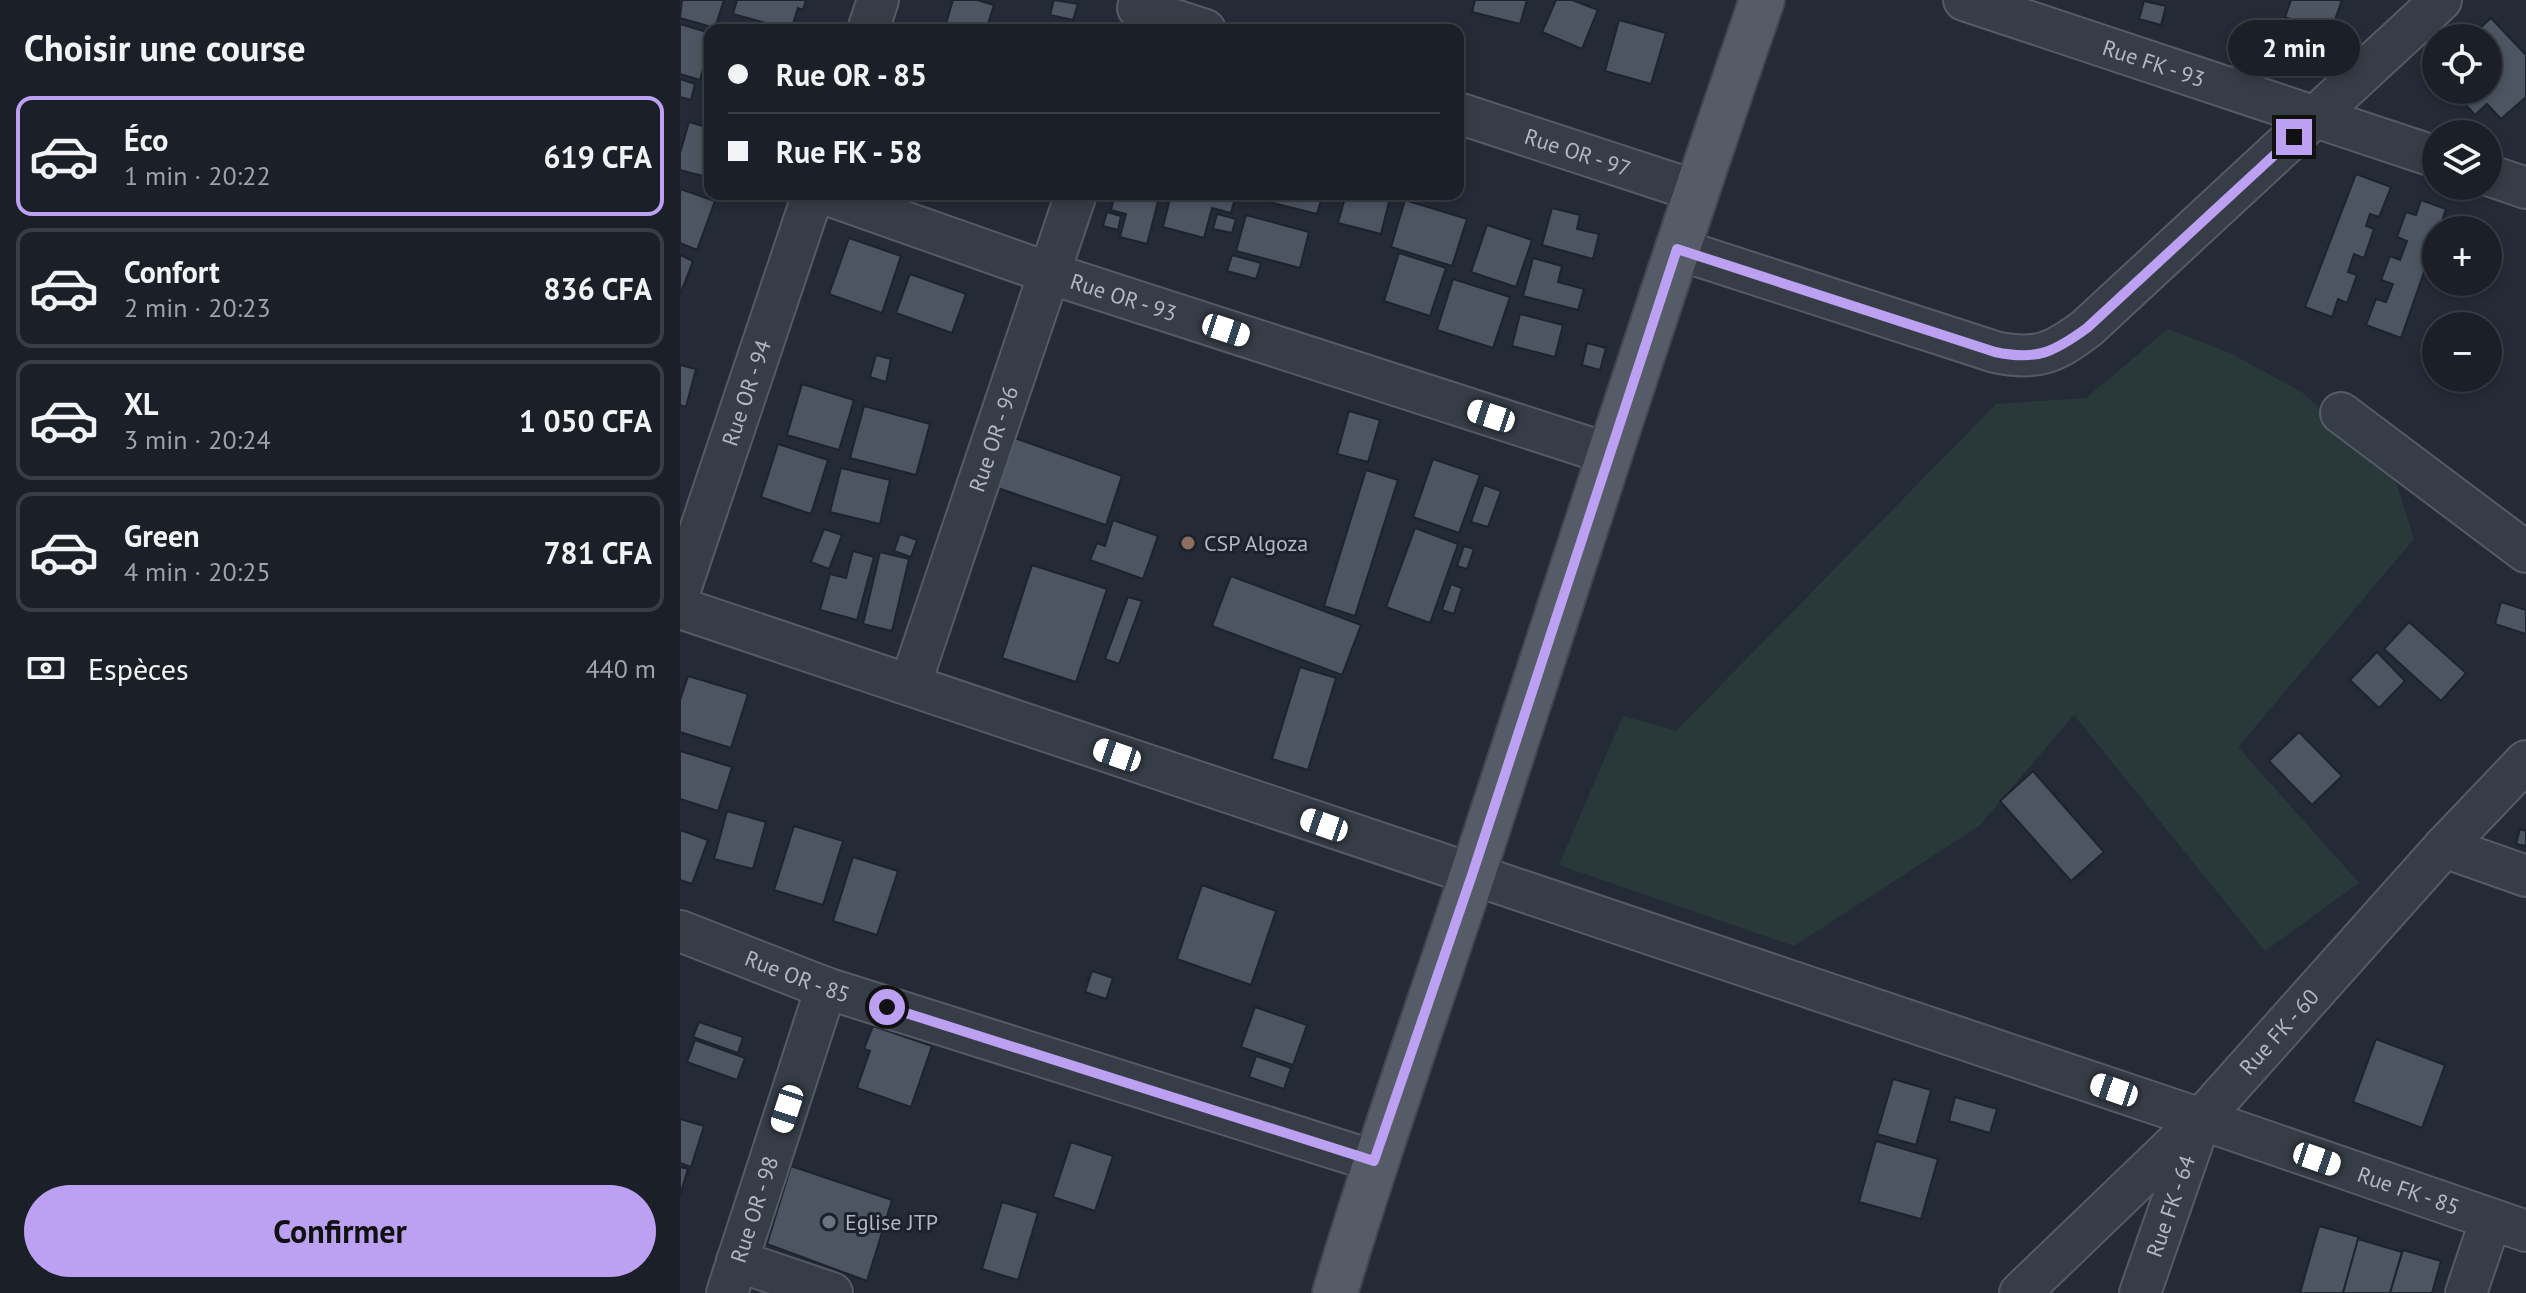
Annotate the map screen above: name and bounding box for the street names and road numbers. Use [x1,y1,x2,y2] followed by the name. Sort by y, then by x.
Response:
[2099,33,2209,93] street label: Rue FK - 93
[1521,122,1634,183] street label: Rue OR - 97
[1067,267,1180,327] street label: Rue OR - 93
[715,336,777,449] street label: Rue OR - 94
[962,382,1024,495] street label: Rue OR - 96
[741,944,853,1009] street label: Rue OR - 85
[2233,983,2325,1081] street label: Rue FK - 60
[2140,1151,2201,1261] street label: Rue FK - 64
[724,1153,784,1266] street label: Rue OR - 98
[2354,1160,2463,1221] street label: Rue FK - 85

